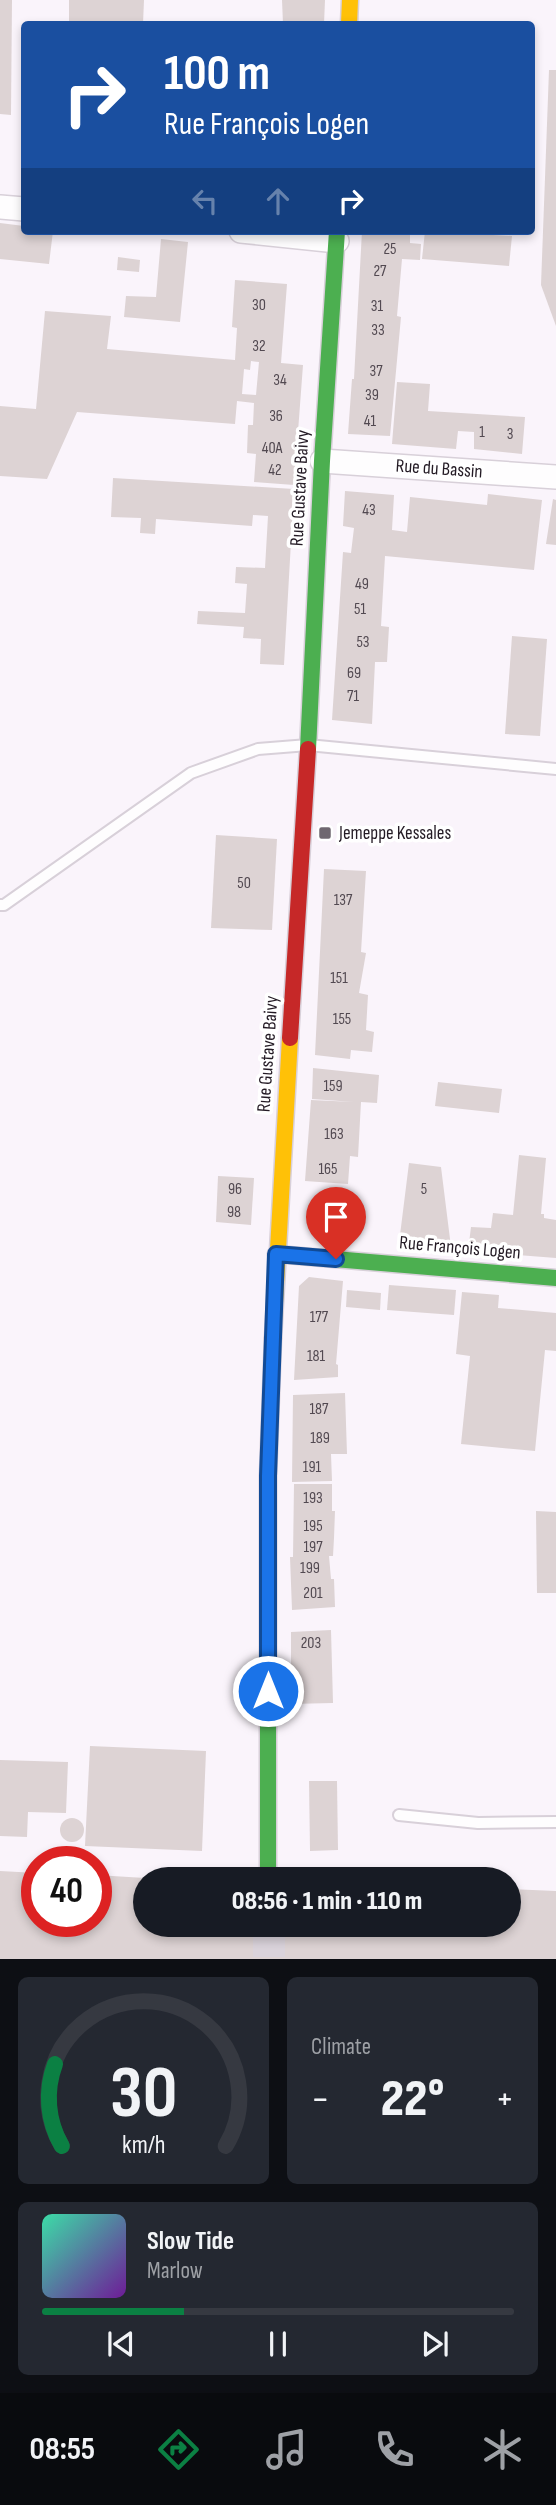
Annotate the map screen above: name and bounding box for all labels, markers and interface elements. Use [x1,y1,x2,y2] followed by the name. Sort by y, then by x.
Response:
[164,45,270,104] text: 100 m
[49,49,140,140] icon: right
[164,105,369,144] text: Rue François Logen
[186,182,224,220] icon: left
[259,182,297,220] icon: ahead
[332,182,370,220] icon: right
[383,240,397,259] house number: 25
[373,262,387,281] house number: 27
[252,296,266,315] house number: 30
[371,297,384,316] house number: 31
[371,321,385,340] house number: 33
[252,337,266,356] house number: 32
[369,362,383,381] house number: 37
[273,371,287,390] house number: 34
[365,386,379,405] house number: 39
[269,407,283,426] house number: 36
[364,412,377,431] house number: 41
[479,423,485,442] house number: 1
[507,425,513,444] house number: 3
[285,429,315,547] street label: Rue Gustave Baivy
[262,439,282,458] house number: 40A
[395,454,483,484] street label: Rue du Bassin
[268,461,282,480] house number: 42
[362,501,376,520] house number: 43
[355,575,369,594] house number: 49
[354,600,366,619] house number: 51
[356,633,370,652] house number: 53
[347,664,361,683] house number: 69
[347,687,359,706] house number: 71
[338,822,452,845] place label: Jemeppe Kessales
[317,825,333,841] marker: Jemeppe Kessales
[237,874,251,893] house number: 50
[334,891,353,910] house number: 137
[330,969,348,988] house number: 151
[252,994,284,1113] street label: Rue Gustave Baivy
[333,1010,351,1029] house number: 155
[323,1077,343,1096] house number: 159
[324,1125,344,1144] house number: 163
[318,1160,338,1179] house number: 165
[228,1180,242,1199] house number: 96
[421,1180,427,1199] house number: 5
[306,1187,366,1259] pin
[317,1198,355,1236] icon: arrive
[227,1203,241,1222] house number: 98
[398,1231,522,1265] street label: Rue François Logen
[310,1308,329,1327] house number: 177
[307,1347,325,1366] house number: 181
[310,1400,329,1419] house number: 187
[310,1429,330,1448] house number: 189
[303,1458,322,1477] house number: 191
[303,1489,323,1508] house number: 193
[303,1517,323,1536] house number: 195
[303,1538,323,1557] house number: 197
[300,1559,320,1578] house number: 199
[303,1584,323,1603] house number: 201
[301,1634,321,1653] house number: 203
[231,1654,305,1728] position arrow
[21,1846,112,1937] speed limit sign: 40
[232,1886,422,1917] text: 08:56 · 1 min · 110 m
[311,2033,371,2061] text: Climate
[110,2051,177,2139] text: 30
[381,2068,444,2131] text: 22°
[311,2077,330,2122] text: −
[495,2077,514,2122] text: +
[122,2130,165,2161] text: km/h
[147,2226,234,2257] text: Slow Tide
[147,2257,203,2285] text: Marlow
[102,2325,140,2363] icon: previous
[259,2325,297,2363] icon: pause
[416,2325,454,2363] icon: next
[154,2425,203,2474] icon: directions
[262,2425,311,2474] icon: music
[370,2425,419,2474] icon: phone
[478,2425,527,2474] icon: climate
[29,2430,95,2469] text: 08:55

